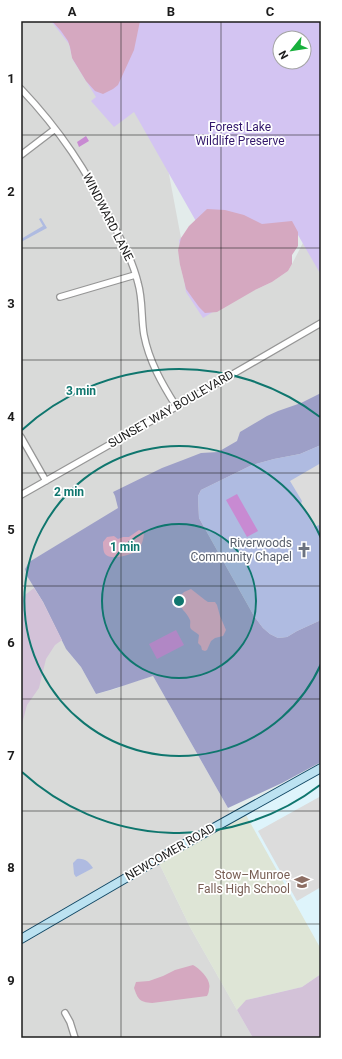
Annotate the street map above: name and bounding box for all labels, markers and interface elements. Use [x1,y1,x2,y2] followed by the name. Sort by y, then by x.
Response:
[68,4,77,19] text: A
[167,4,175,19] text: B
[266,4,275,19] text: C
[272,30,312,70] north arrow
[276,48,291,61] text: N
[7,71,15,86] text: 1
[195,120,285,148] park label: Forest Lake Wildlife Preserve
[80,171,136,263] street label: WINDWARD LANE
[7,184,15,199] text: 2
[7,296,15,311] text: 3
[106,367,236,451] street label: SUNSET WAY BOULEVARD
[66,384,96,398] text: 3 min
[7,409,15,424] text: 4
[54,485,84,499] text: 2 min
[7,522,15,537] text: 5
[191,536,292,564] place label: Riverwoods Community Chapel
[110,540,140,554] text: 1 min
[295,541,313,559] church icon: Riverwoods Community Chapel
[172,594,186,608] centre of rings
[7,635,15,650] text: 6
[7,748,15,763] text: 7
[123,821,217,883] street label: NEWCOMER ROAD
[7,860,15,875] text: 8
[198,868,290,896] place label: Stow–Munroe Falls High School
[293,873,311,891] school or university icon: Stow–Munroe Falls High School
[7,973,15,988] text: 9

